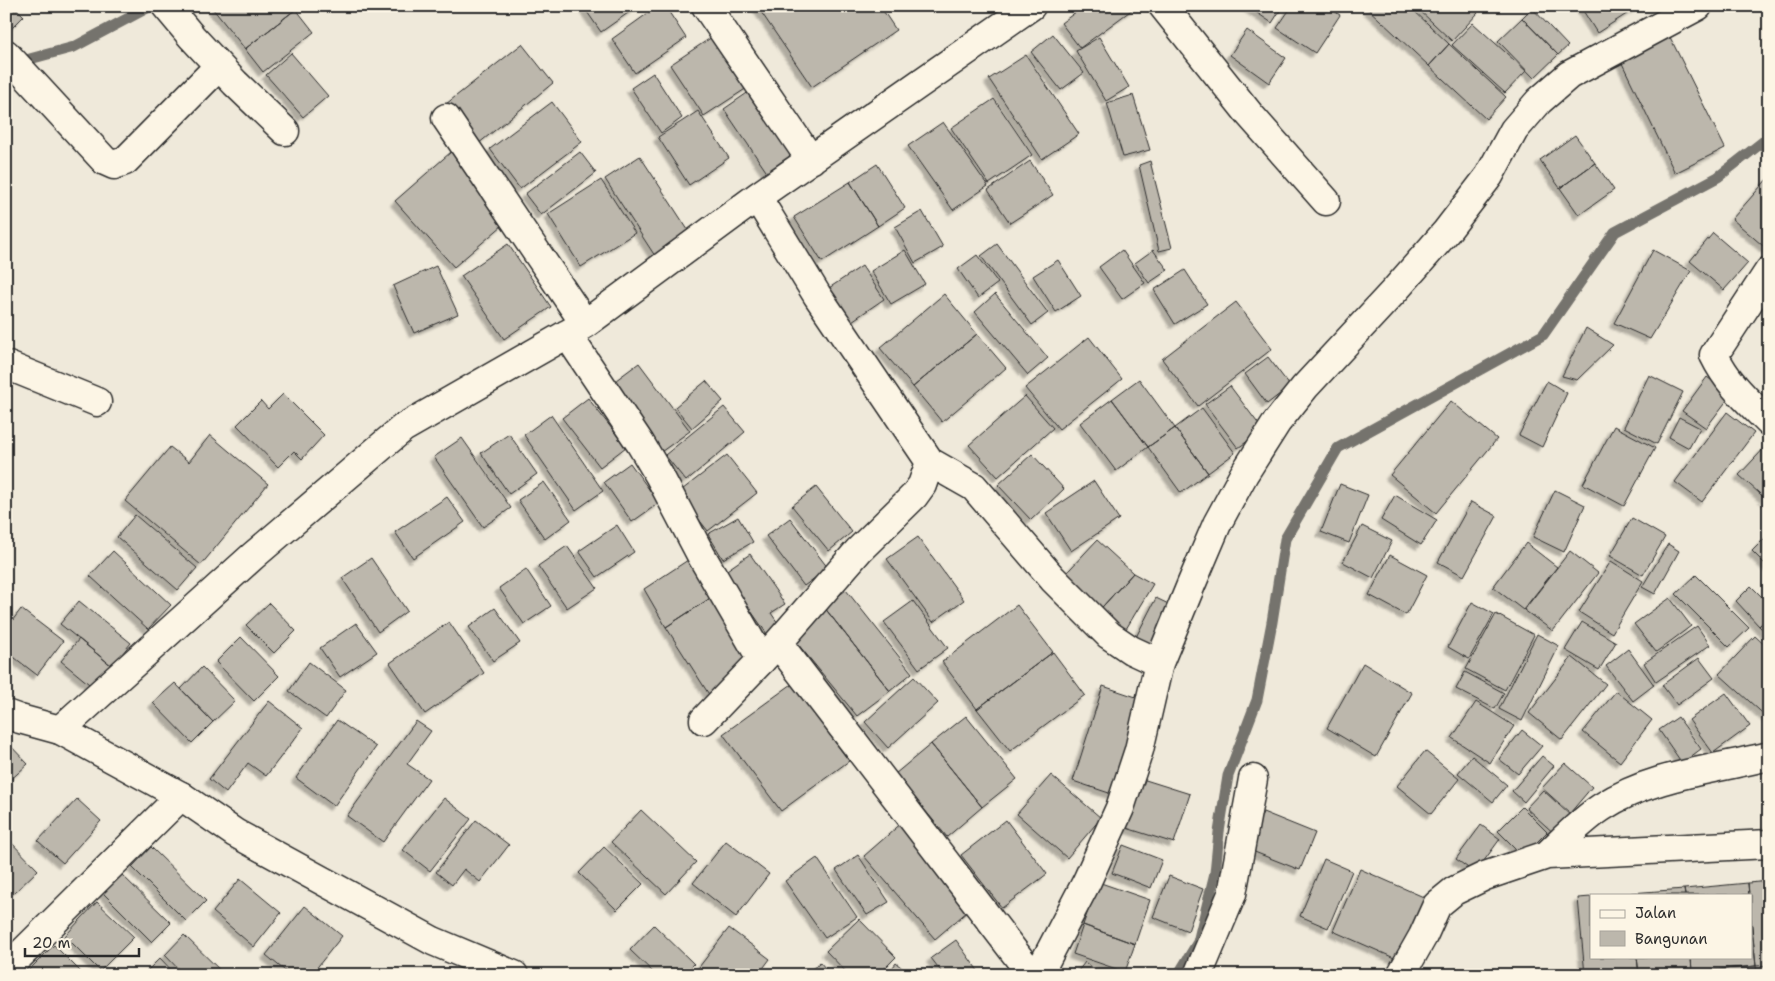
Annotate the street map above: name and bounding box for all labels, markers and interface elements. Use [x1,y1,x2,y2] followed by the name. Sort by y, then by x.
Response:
[1590,894,1752,958] legend
[1635,903,1676,923] text: Jalan
[25,926,139,958] scale bar
[1635,929,1707,949] text: Bangunan
[32,933,71,953] text: 20 m

